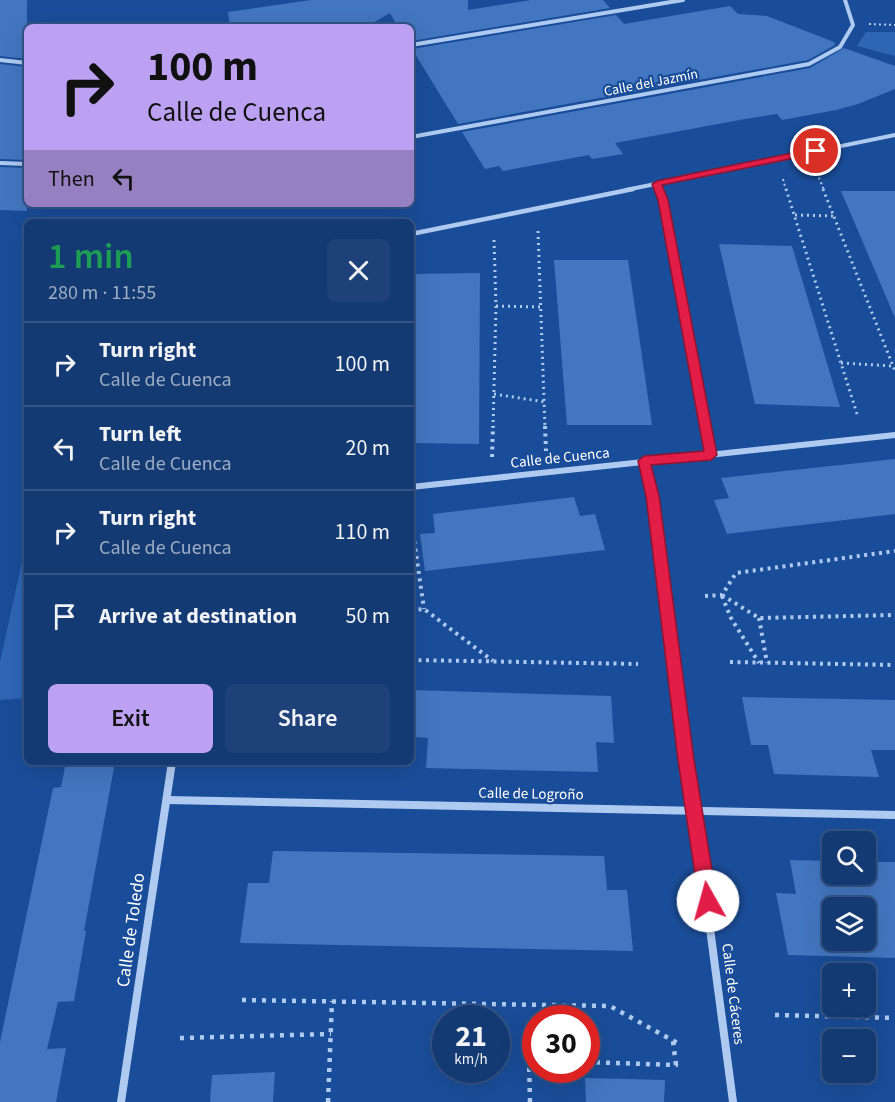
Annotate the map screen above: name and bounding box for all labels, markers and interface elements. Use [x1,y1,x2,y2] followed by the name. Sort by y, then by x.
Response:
[147,37,258,97] text: 100 m
[48,48,126,126] icon: right
[602,64,700,102] street label: Calle del Jazmín
[147,93,326,132] text: Calle de Cuenca
[790,125,841,176] pin
[799,134,832,167] icon: arrive
[107,162,140,195] icon: left
[48,163,95,195] text: Then
[48,231,134,282] text: 1 min
[327,239,390,302] button: close
[48,279,156,307] text: 280 m · 11:55
[99,334,196,366] text: Turn right
[48,348,81,381] icon: right
[335,348,390,380] text: 100 m
[99,366,232,394] text: Calle de Cuenca
[99,418,181,450] text: Turn left
[48,432,81,465] icon: left
[345,432,390,464] text: 20 m
[509,442,611,474] street label: Calle de Cuenca
[99,450,232,478] text: Calle de Cuenca
[99,502,196,534] text: Turn right
[48,516,81,549] icon: right
[335,516,390,548] text: 110 m
[99,534,232,562] text: Calle de Cuenca
[48,600,81,633] icon: arrive
[99,600,297,632] text: Arrive at destination
[345,600,390,632] text: 50 m
[48,684,213,753] button: Exit
[225,684,390,753] button: Share
[478,783,584,805] street label: Calle de Logroño
[822,831,876,1083] map controls
[822,831,876,885] button: search
[676,869,740,933] position arrow
[111,871,151,989] street label: Calle de Toledo
[822,897,876,951] button: layers
[716,942,750,1046] street label: Calle de Cáceres
[822,963,876,1017] button: +
[522,1005,600,1083] speed limit sign: 30
[455,1015,487,1058] text: 21
[822,1029,876,1083] button: −
[454,1049,488,1070] text: km/h

